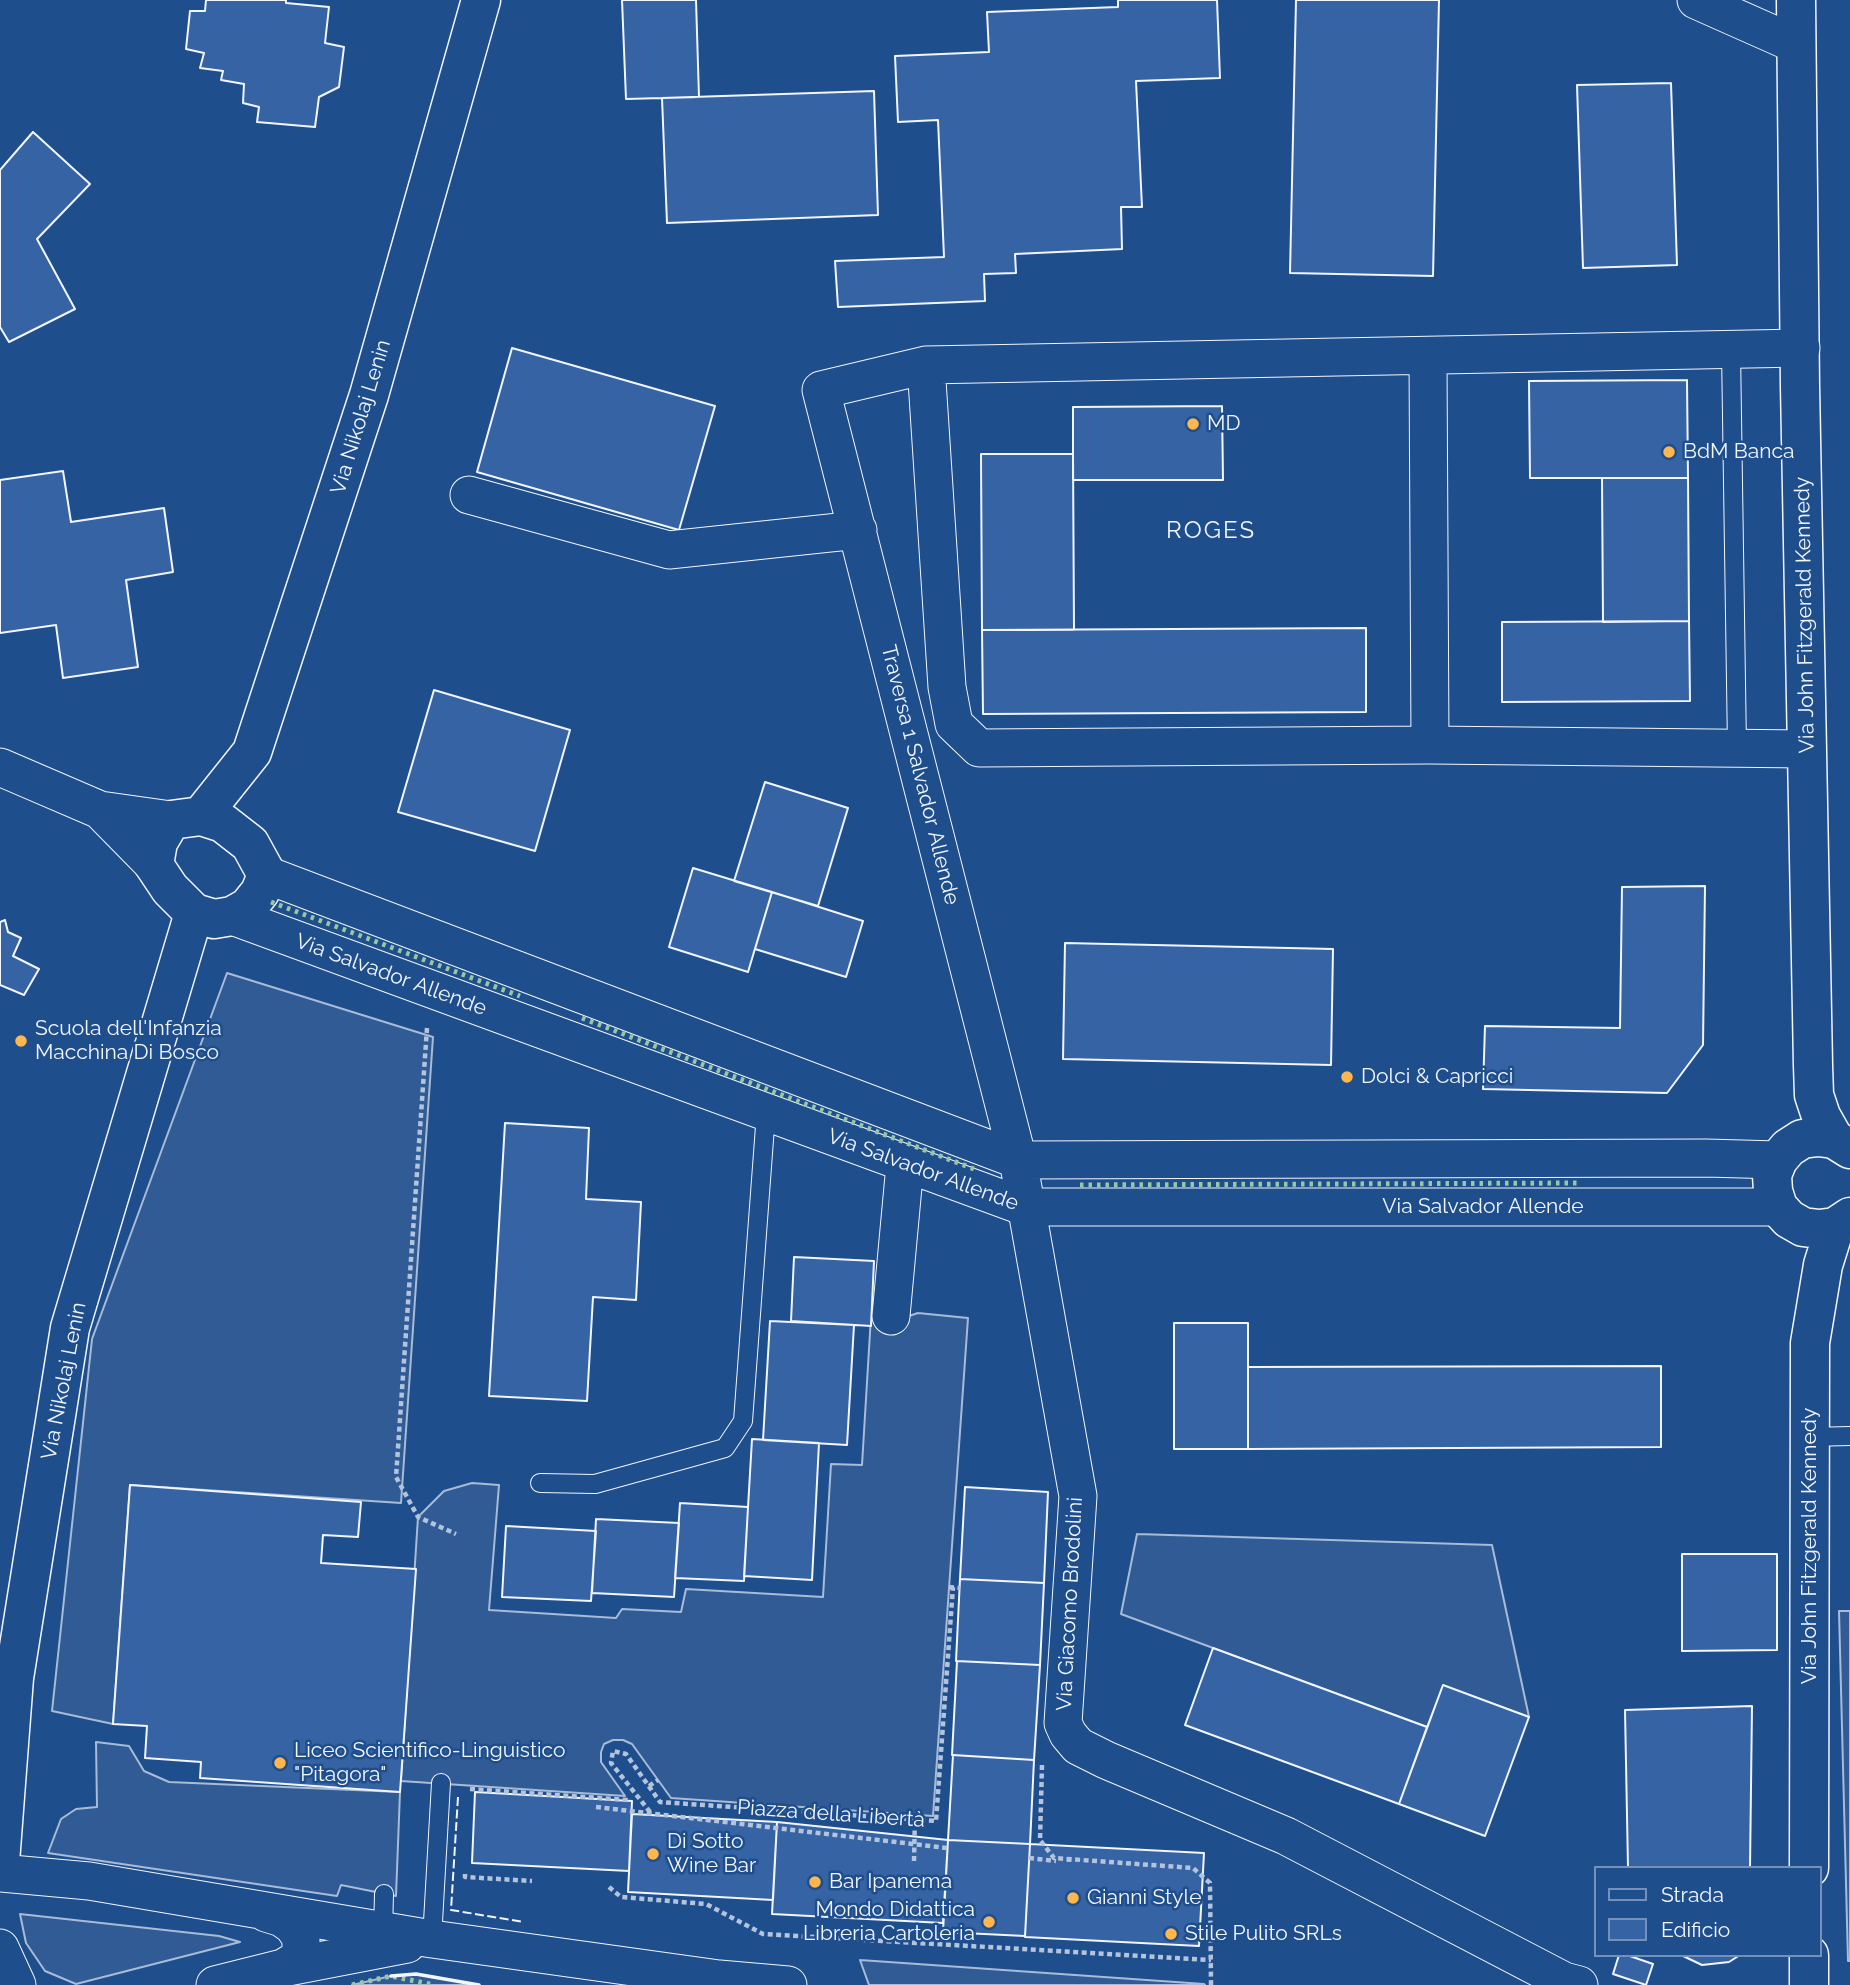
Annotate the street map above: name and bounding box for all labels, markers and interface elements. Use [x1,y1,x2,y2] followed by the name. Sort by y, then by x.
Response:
[326,337,396,497] street label: Via Nikolaj Lenin
[1207,411,1240,437] place label: MD
[1185,416,1201,432] marker: MD
[1683,439,1794,465] place label: BdM Banca
[1661,444,1677,460] marker: BdM Banca
[1790,476,1820,754] street label: Via John Fitzgerald Kennedy
[1167,517,1255,545] district label: ROGES
[875,642,965,908] street label: Traversa 1 Salvador Allende
[292,929,490,1021] street label: Via Salvador Allende
[35,1016,222,1066] place label: Scuola dell'Infanzia Macchina Di Bosco
[13,1033,29,1049] marker: Scuola dell'Infanzia Macchina Di Bosco
[1361,1064,1513,1090] place label: Dolci & Capricci
[1339,1069,1355,1085] marker: Dolci & Capricci
[824,1124,1022,1216] street label: Via Salvador Allende
[1382,1194,1584,1220] street label: Via Salvador Allende
[36,1300,92,1462] street label: Via Nikolaj Lenin
[1797,1408,1823,1684] street label: Via John Fitzgerald Kennedy
[1052,1497,1088,1711] street label: Via Giacomo Brodolini
[294,1738,565,1788] place label: Liceo Scientifico-Linguistico "Pitagora"
[272,1755,288,1771] marker: Liceo Scientifico-Linguistico "Pitagora"
[736,1795,926,1833] street label: Piazza della Libertà
[667,1829,756,1879] place label: Di Sotto Wine Bar
[645,1846,661,1862] marker: Di Sotto Wine Bar
[1594,1866,1822,1957] legend
[829,1869,952,1895] place label: Bar Ipanema
[807,1874,823,1890] marker: Bar Ipanema
[1661,1882,1724,1907] text: Strada
[1087,1885,1201,1911] place label: Gianni Style
[1065,1890,1081,1906] marker: Gianni Style
[803,1897,975,1947] place label: Mondo Didattica Libreria Cartoleria
[981,1914,997,1930] marker: Mondo Didattica Libreria Cartoleria
[1661,1917,1730,1942] text: Edificio
[1185,1921,1342,1947] place label: Stile Pulito SRLs
[1163,1926,1179,1942] marker: Stile Pulito SRLs

